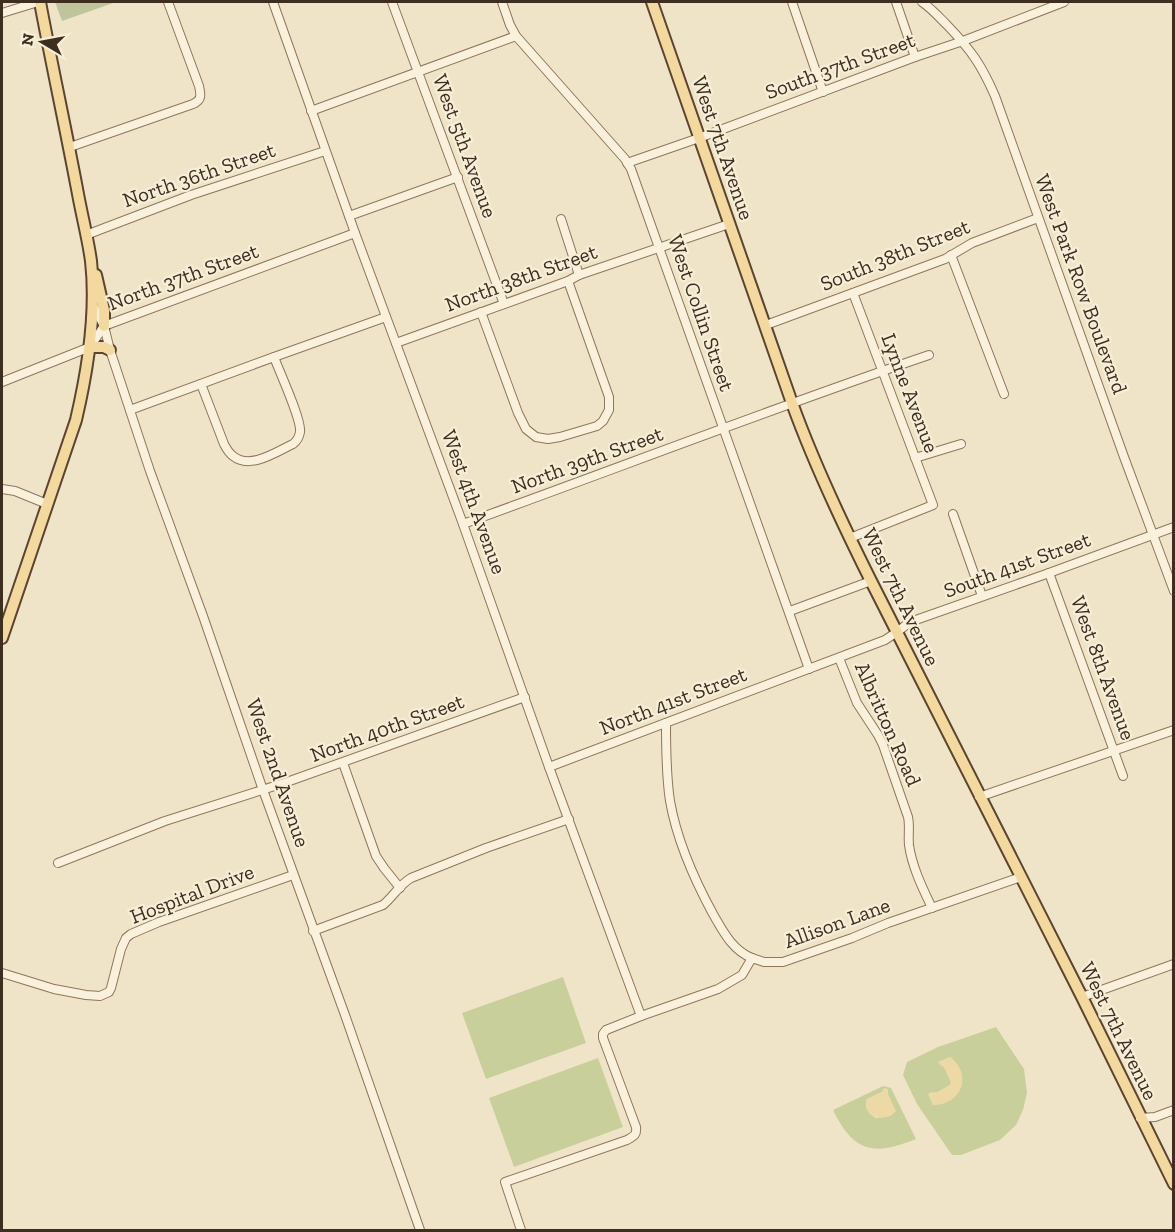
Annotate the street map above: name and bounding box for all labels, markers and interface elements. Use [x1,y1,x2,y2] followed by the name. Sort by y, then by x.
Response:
[12,12,72,72] north arrow
[762,27,918,104] street label: South 37th Street
[17,32,38,47] text: N
[428,71,503,221] street label: West 5th Avenue
[687,73,760,223] street label: West 7th Avenue
[119,137,279,212] street label: North 36th Street
[1030,171,1133,397] street label: West Park Row Boulevard
[816,213,973,296] street label: South 38th Street
[663,231,740,395] street label: West Collin Street
[104,238,262,315] street label: North 37th Street
[441,238,600,317] street label: North 38th Street
[876,330,945,456] street label: Lynne Avenue
[508,420,666,499] street label: North 39th Street
[437,426,512,577] street label: West 4th Avenue
[857,524,946,670] street label: West 7th Avenue
[940,526,1094,603] street label: South 41st Street
[1066,592,1141,743] street label: West 8th Avenue
[850,658,927,790] street label: Albritton Road
[596,661,750,740] street label: North 41st Street
[307,688,467,767] street label: North 40th Street
[241,695,316,850] street label: West 2nd Avenue
[126,858,257,929] street label: Hospital Drive
[780,892,893,953] street label: Allison Lane
[1075,958,1164,1104] street label: West 7th Avenue

